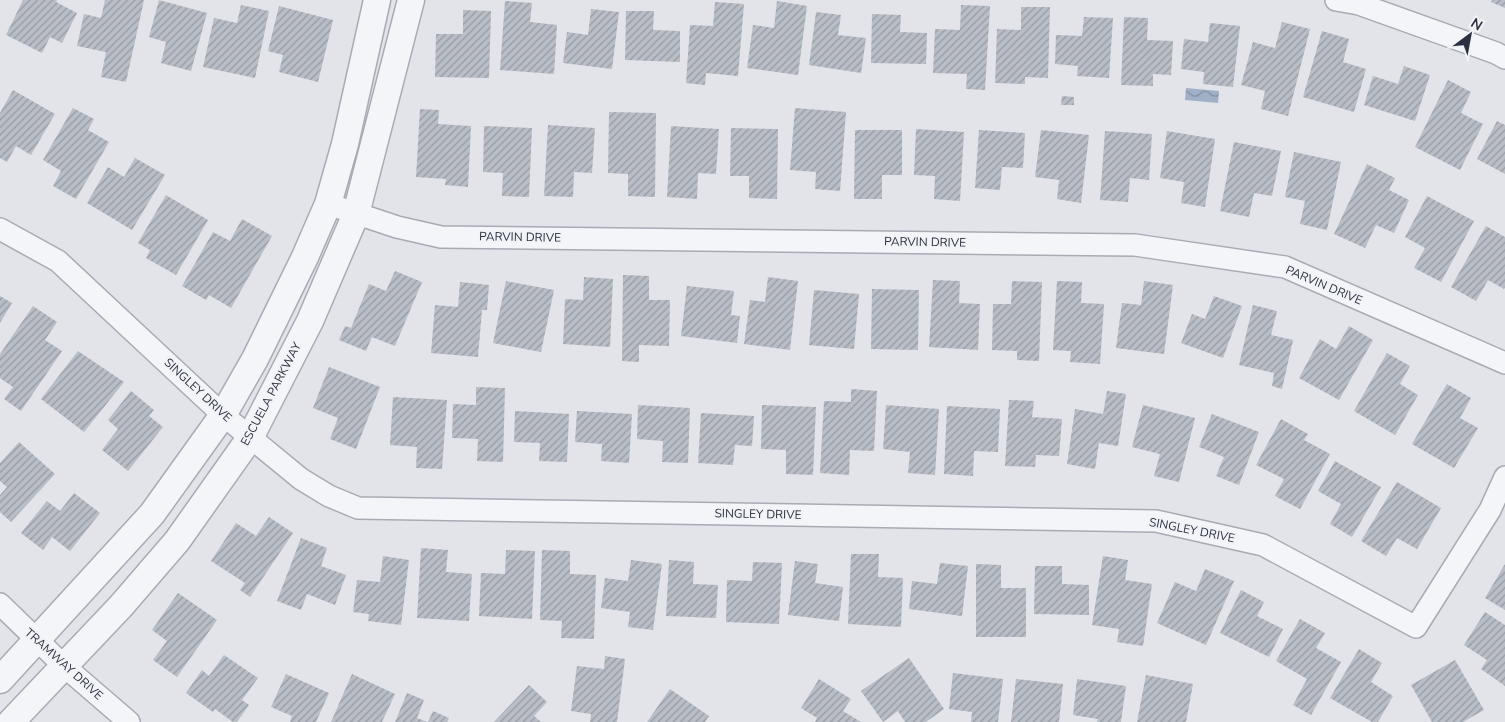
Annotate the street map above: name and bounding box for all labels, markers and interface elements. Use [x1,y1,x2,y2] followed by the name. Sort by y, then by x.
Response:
[1445,10,1495,60] north arrow
[1467,14,1486,35] text: N
[479,228,561,246] street label: PARVIN DRIVE
[884,233,966,251] street label: PARVIN DRIVE
[1283,262,1365,308] street label: PARVIN DRIVE
[237,339,305,448] street label: ESCUELA PARKWAY
[161,354,235,426] street label: SINGLEY DRIVE
[714,505,802,523] street label: SINGLEY DRIVE
[1148,514,1236,546] street label: SINGLEY DRIVE
[21,625,107,703] street label: TRAMWAY DRIVE

